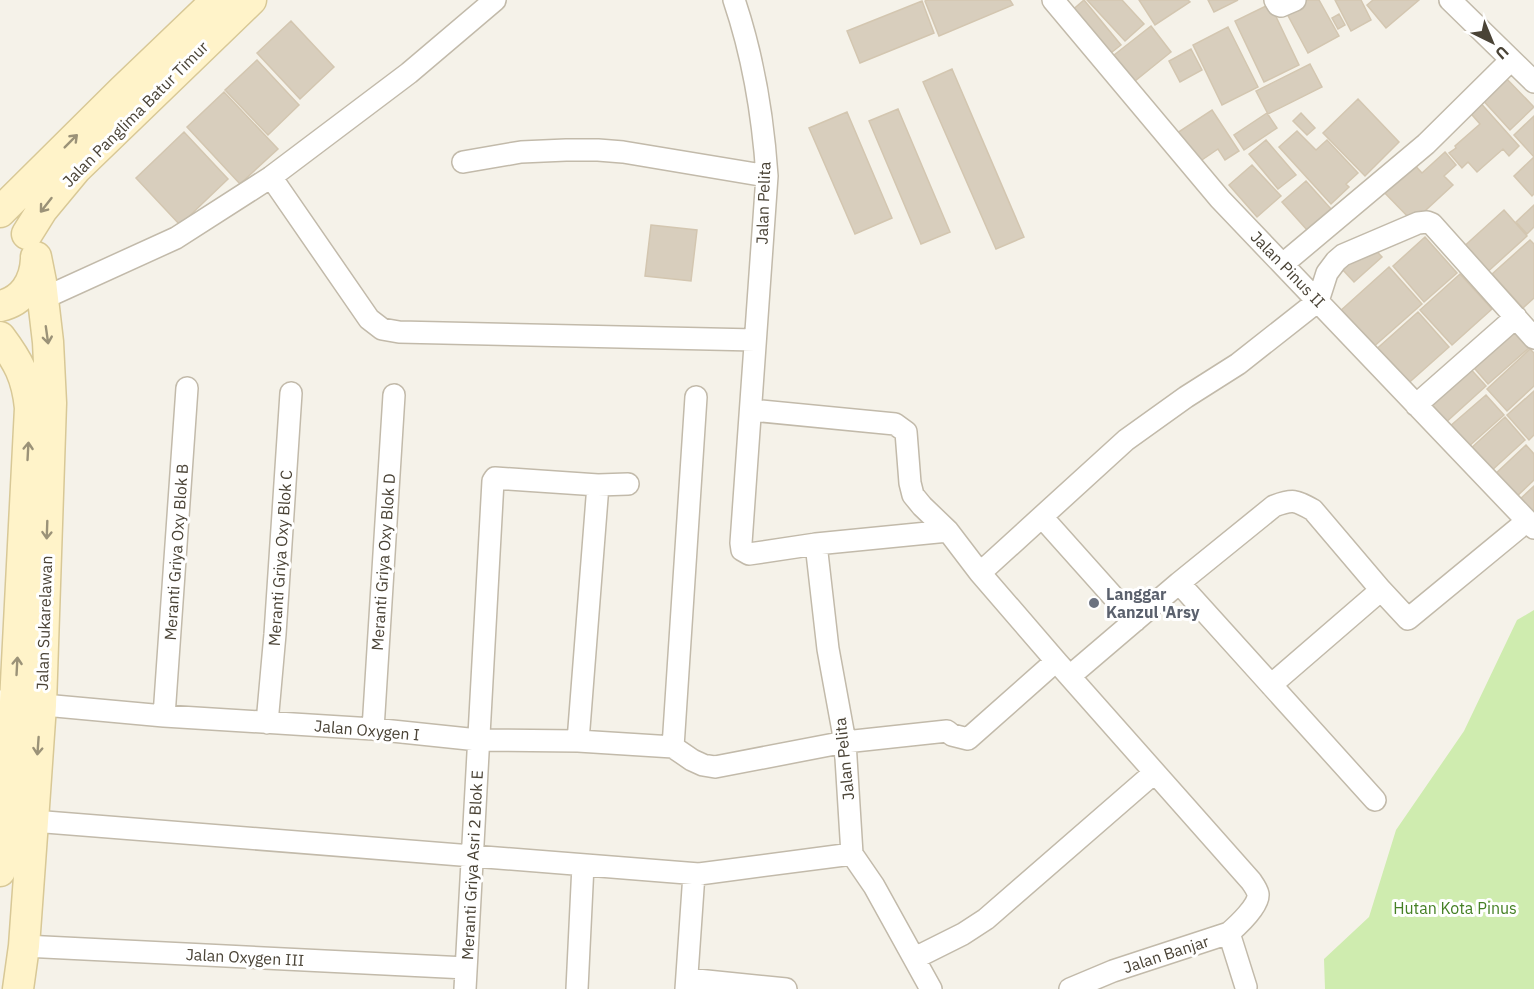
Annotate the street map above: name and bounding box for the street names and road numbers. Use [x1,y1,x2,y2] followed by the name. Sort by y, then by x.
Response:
[58,37,212,191] street label: Jalan Panglima Batur Timur
[752,161,774,245] street label: Jalan Pelita
[1247,227,1329,311] street label: Jalan Pinus II
[160,463,192,641] street label: Meranti Griya Oxy Blok B
[264,469,296,647] street label: Meranti Griya Oxy Blok C
[367,473,399,651] street label: Meranti Griya Oxy Blok D
[32,555,56,691] street label: Jalan Sukarelawan
[313,715,421,745] street label: Jalan Oxygen I
[830,716,858,801] street label: Jalan Pelita
[457,770,487,960] street label: Meranti Griya Asri 2 Blok E
[1121,931,1212,977] street label: Jalan Banjar
[185,944,305,970] street label: Jalan Oxygen III

